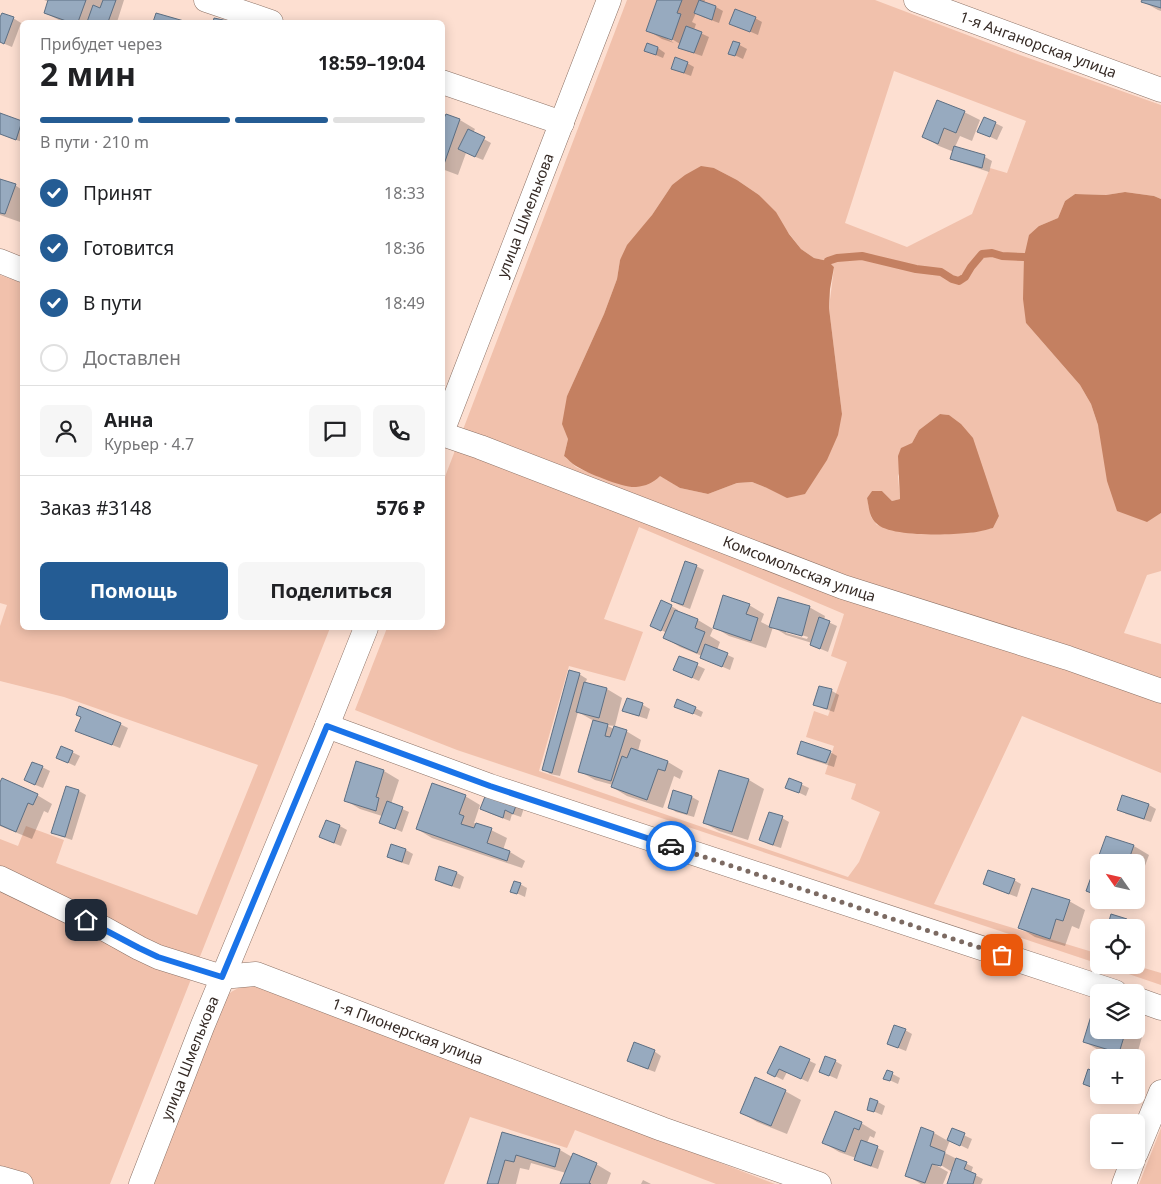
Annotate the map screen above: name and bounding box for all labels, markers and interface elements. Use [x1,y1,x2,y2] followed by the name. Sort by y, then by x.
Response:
[957,6,1120,82] street label: 1-я Анганорская улица
[40,33,162,55] text: Прибудет через
[318,50,425,76] text: 18:59–19:04
[40,52,136,95] text: 2 мин
[40,131,149,153] text: В пути · 210 m
[492,150,558,281] street label: улица Шмелькова
[40,179,68,207] icon: check
[83,180,152,206] text: Принят
[384,182,425,204] text: 18:33
[40,234,68,262] icon: check
[83,235,174,261] text: Готовится
[384,237,425,259] text: 18:36
[40,289,68,317] icon: check
[83,290,142,316] text: В пути
[384,292,425,314] text: 18:49
[83,345,181,371] text: Доставлен
[40,405,92,457] button: person
[309,405,361,457] button: chat
[373,405,425,457] button: phone
[104,407,153,433] text: Анна
[104,433,194,455] text: Курьер · 4.7
[40,495,152,521] text: Заказ #3148
[376,495,425,521] text: 576 ₽
[720,531,878,606] street label: Комсомольская улица
[40,562,228,620] button: Помощь
[238,562,425,620] button: Поделиться
[646,821,696,871] courier
[657,832,685,860] icon: car
[1090,854,1145,909] north arrow
[1090,854,1145,1169] map controls
[65,899,107,941] pin
[72,906,100,934] icon: home
[1090,919,1145,974] button: locate
[981,934,1023,976] pin
[988,941,1016,969] icon: bag
[1090,984,1145,1039] button: layers
[156,993,223,1123] street label: улица Шмелькова
[329,993,486,1069] street label: 1-я Пионерская улица
[1090,1049,1145,1104] button: +
[1090,1114,1145,1169] button: −

